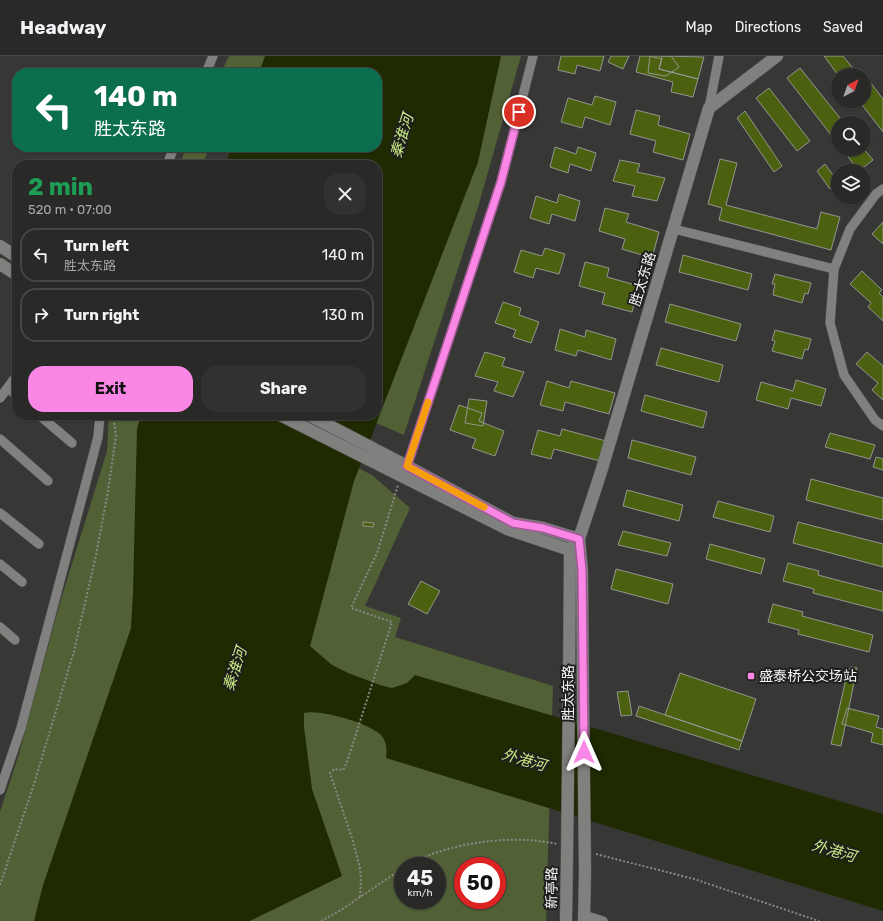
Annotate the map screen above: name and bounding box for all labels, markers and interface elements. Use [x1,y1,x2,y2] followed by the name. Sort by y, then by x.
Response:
[20,16,106,39] text: Headway
[686,19,713,36] text: Map
[735,19,801,36] text: Directions
[823,19,863,36] text: Saved
[831,68,871,108] north arrow
[831,68,871,204] map controls
[94,80,178,113] text: 140 m
[28,84,80,136] icon: left
[502,95,536,129] pin
[508,101,530,123] icon: arrive
[387,109,418,160] water label: 秦淮河
[831,116,871,156] button: search
[94,118,166,140] text: 胜太东路
[831,164,871,204] button: layers
[28,173,93,201] text: 2 min
[324,173,366,215] button: close
[28,202,112,217] text: 520 m · 07:00
[64,237,129,255] text: Turn left
[30,244,52,266] icon: left
[322,246,364,264] text: 140 m
[627,250,659,308] street label: 胜太东路
[64,258,116,273] text: 胜太东路
[30,304,52,326] icon: right
[64,306,139,324] text: Turn right
[322,306,364,324] text: 130 m
[28,366,193,412] button: Exit
[201,366,366,412] button: Share
[219,642,251,693] water label: 秦淮河
[560,665,577,721] street label: 胜太东路
[759,668,857,685] place label: 盛泰桥公交场站
[746,671,756,681] marker: 盛泰桥公交场站
[563,731,605,773] position arrow
[500,745,551,776] water label: 外港河
[810,836,861,867] water label: 外港河
[454,857,506,909] speed limit sign: 50
[407,866,433,890] text: 45
[543,867,561,909] street label: 新亭路
[408,887,432,899] text: km/h

